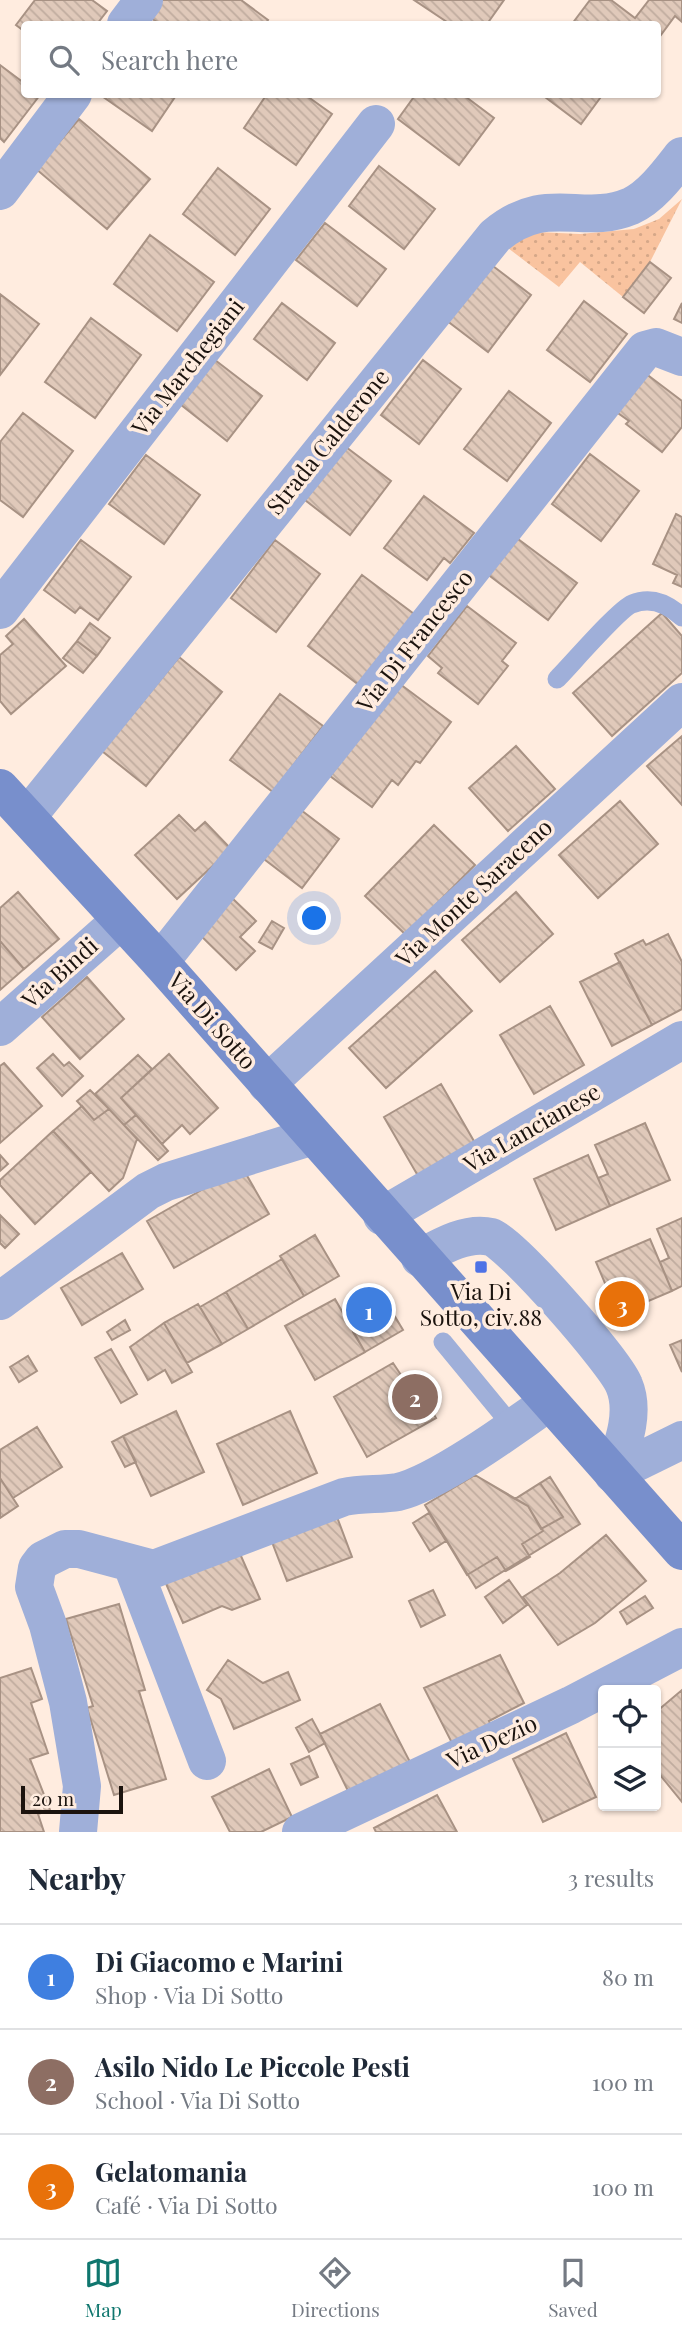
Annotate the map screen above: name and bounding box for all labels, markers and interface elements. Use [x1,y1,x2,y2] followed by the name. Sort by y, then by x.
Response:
[21,21,661,98] search box
[45,41,83,79] icon: search
[101,42,238,77] text: Search here
[123,291,250,442] street label: Via Marchegiani
[258,362,395,520] street label: Strada Calderone
[348,563,479,718] street label: Via Di Francesco
[387,811,558,973] street label: Via Monte Saraceno
[297,901,331,935] your location
[14,929,104,1015] street label: Via Bindi
[162,964,264,1075] street label: Via Di Sotto
[456,1075,605,1179] street label: Via Lancianese
[473,1259,489,1275] marker: Via Di Sotto, civ.88
[420,1275,542,1332] place label: Via Di Sotto, civ.88
[599,1278,645,1330] pin: 3
[346,1284,392,1336] pin: 1
[392,1371,438,1423] pin: 2
[598,1685,661,1811] map controls
[598,1685,661,1748] button: locate
[440,1706,541,1775] street label: Via Dezio
[598,1748,661,1811] button: layers
[21,1783,122,1815] scale bar
[32,1785,74,1811] text: 20 m
[28,1858,126,1898] text: Nearby
[568,1862,654,1893] text: 3 results
[95,1944,343,1979] text: Di Giacomo e Marini
[47,1961,55,1992] text: 1
[602,1961,654,1992] text: 80 m
[95,1979,283,2010] text: Shop · Via Di Sotto
[95,2049,410,2084] text: Asilo Nido Le Piccole Pesti
[45,2066,57,2097] text: 2
[592,2066,654,2097] text: 100 m
[95,2084,300,2115] text: School · Via Di Sotto
[95,2154,247,2189] text: Gelatomania
[45,2171,57,2202] text: 3
[592,2171,654,2202] text: 100 m
[95,2189,277,2220] text: Café · Via Di Sotto
[84,2254,122,2322] tab: Map
[291,2254,380,2322] tab: Directions
[548,2254,598,2322] tab: Saved

